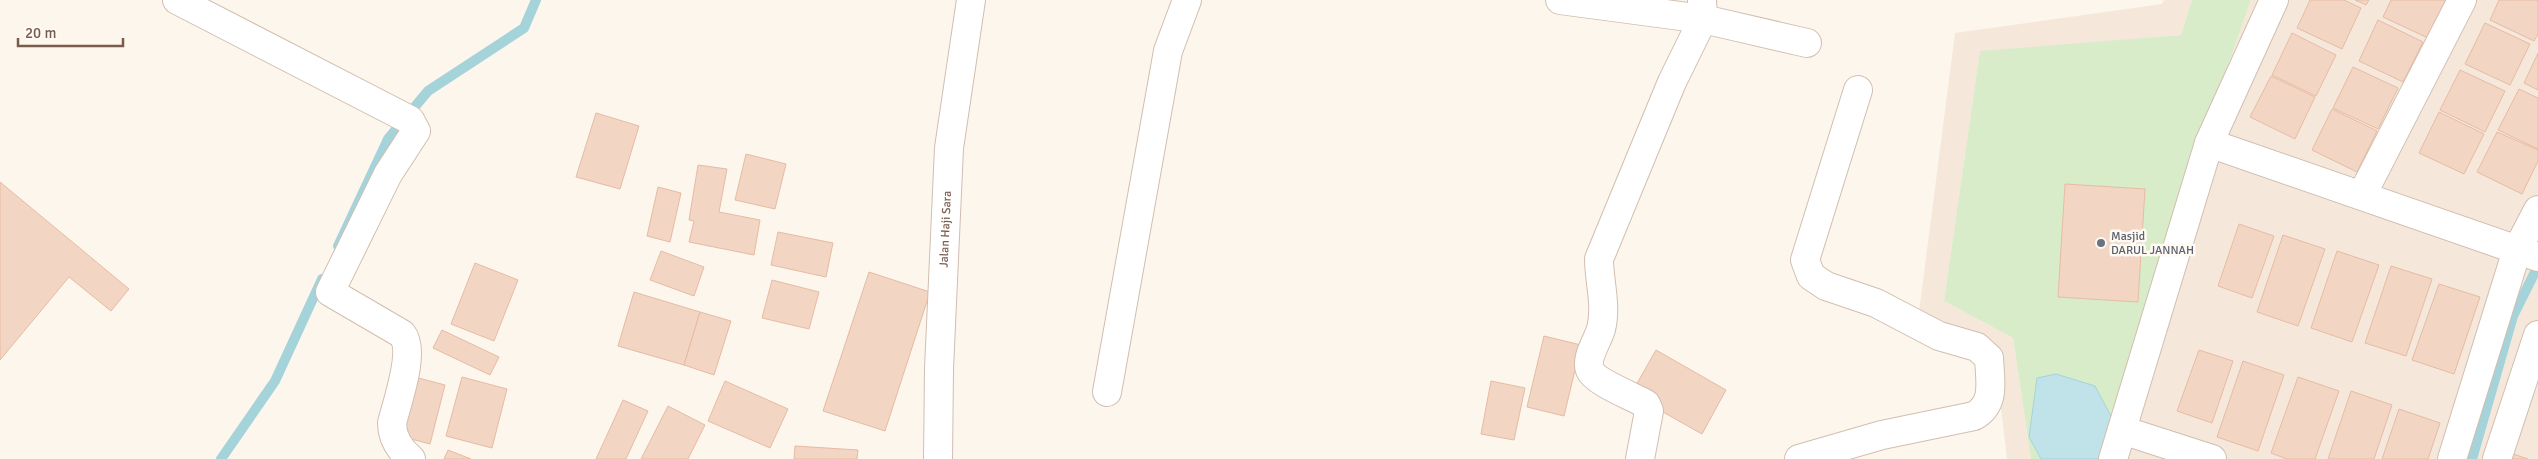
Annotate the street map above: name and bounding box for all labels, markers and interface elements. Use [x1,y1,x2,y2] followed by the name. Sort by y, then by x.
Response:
[18,15,122,47] scale bar
[25,24,56,42] text: 20 m
[936,191,955,268] street label: Jalan Haji Sara
[2111,229,2194,258] place label: Masjid DARUL JANNAH
[2095,237,2107,249] marker: Masjid DARUL JANNAH

